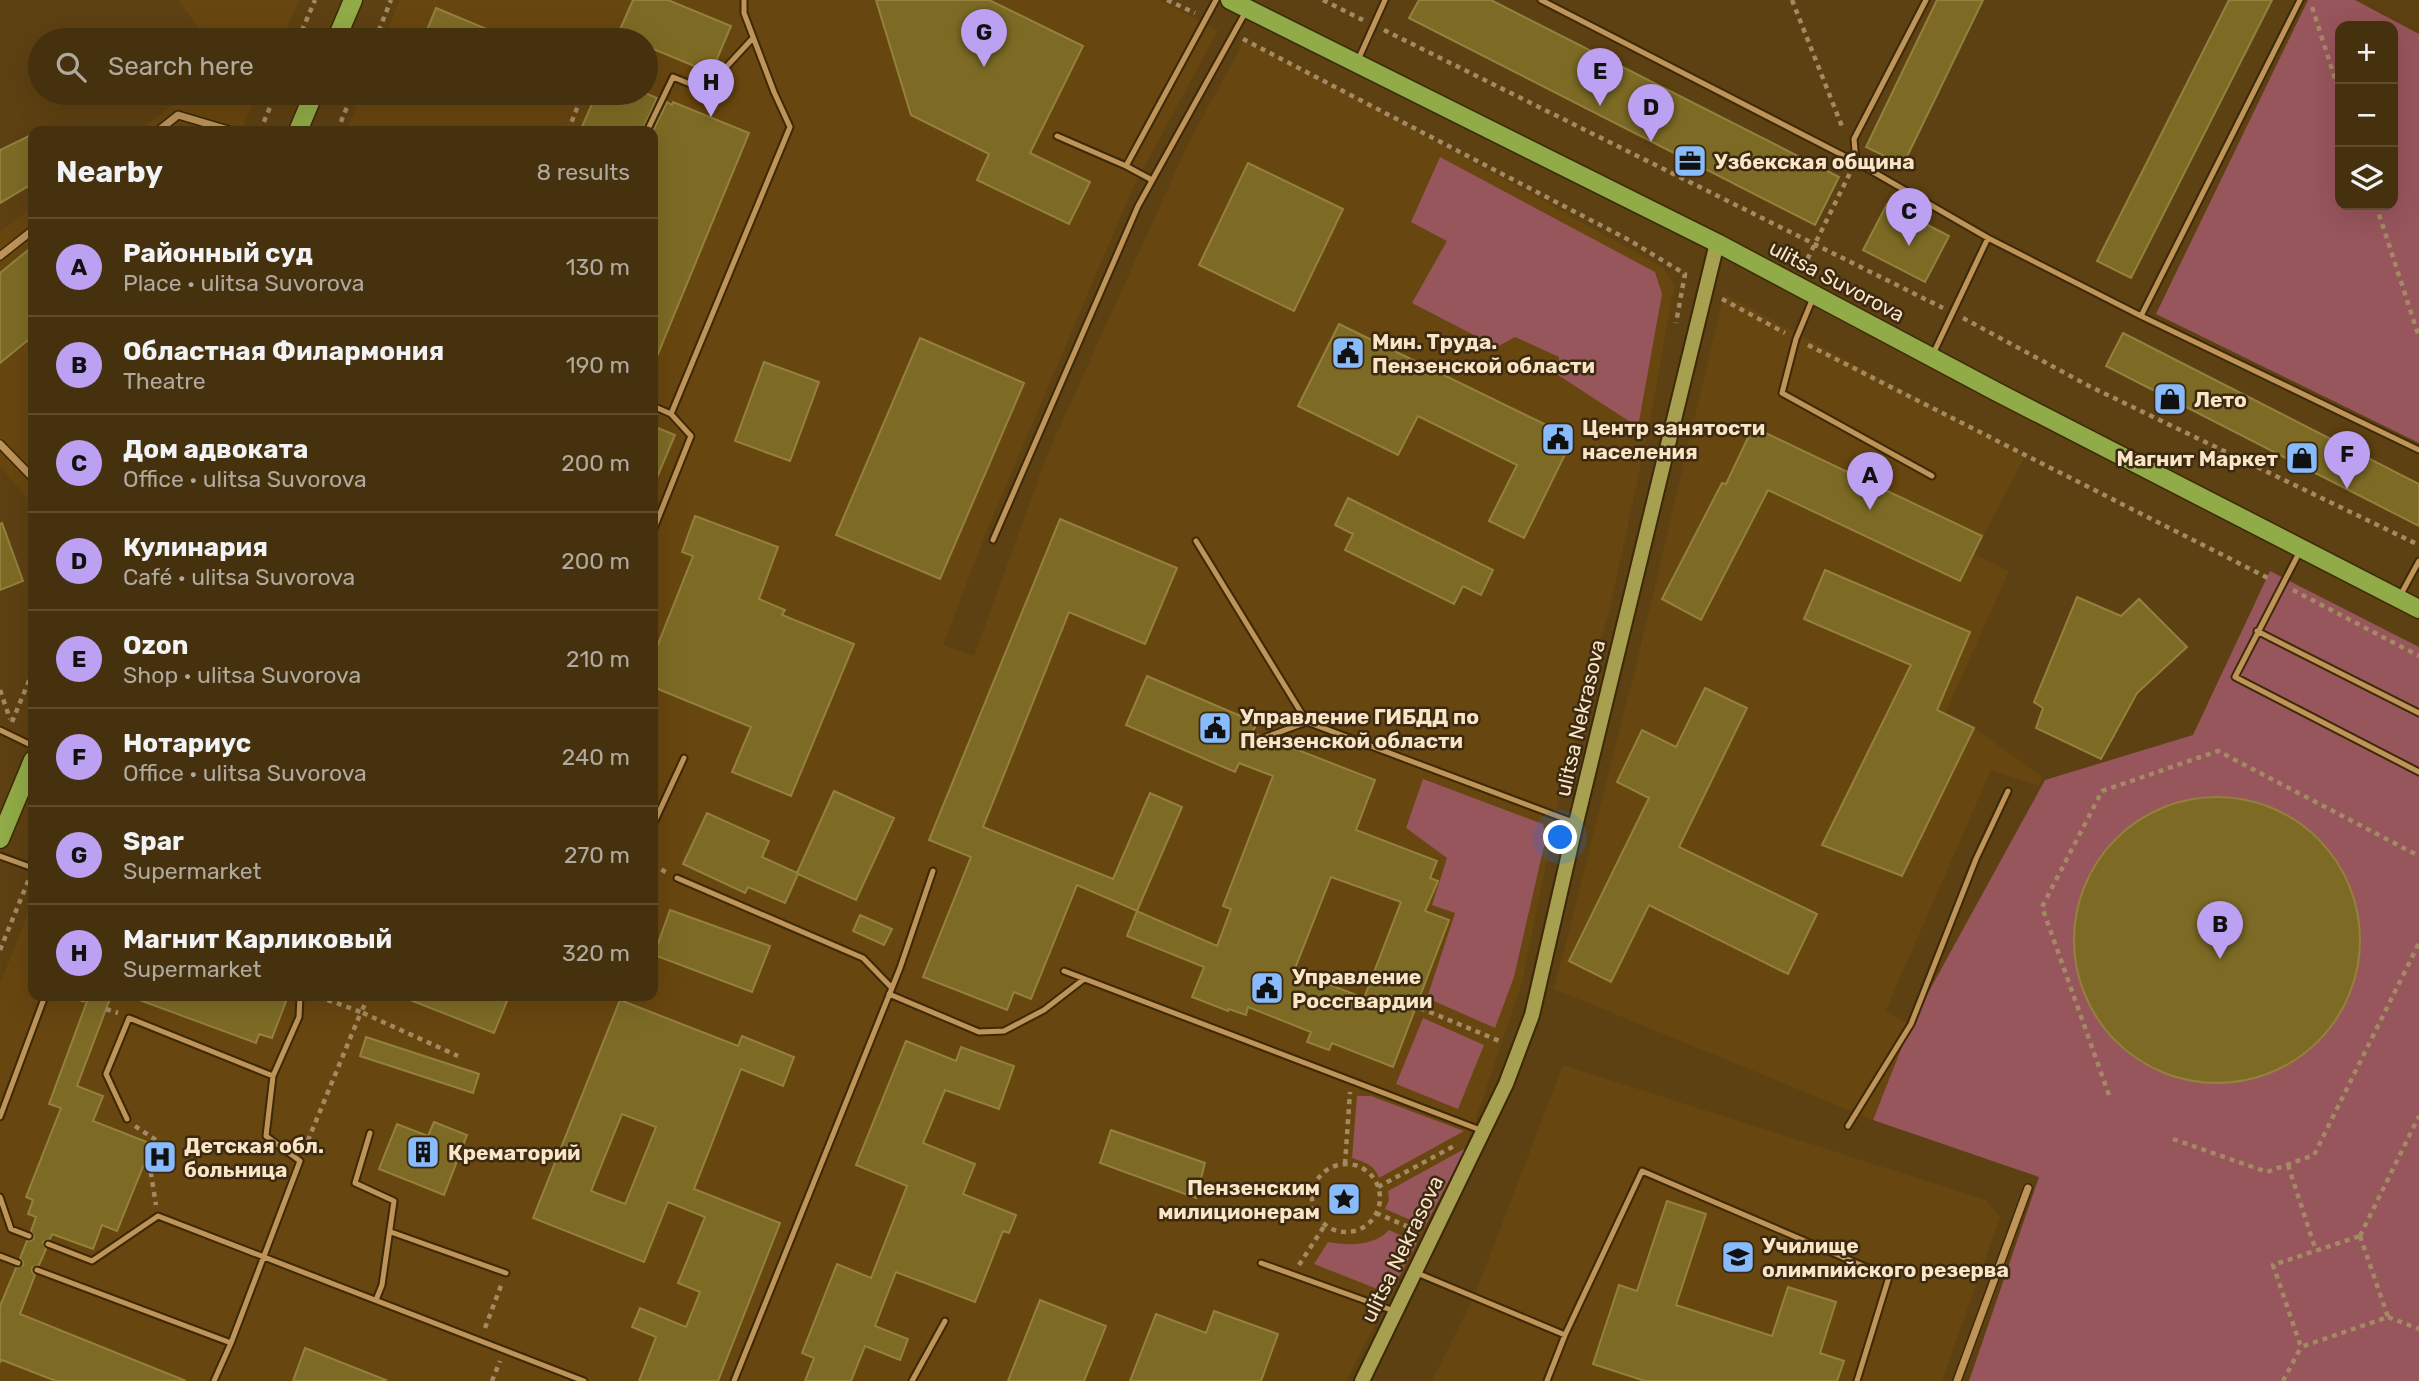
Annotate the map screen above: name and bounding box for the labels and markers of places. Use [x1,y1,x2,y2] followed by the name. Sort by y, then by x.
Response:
[961,9,1007,67] pin: G
[1577,48,1623,106] pin: E
[688,59,734,117] pin: H
[1628,84,1674,142] pin: D
[1671,142,1709,180] office icon: Узбекская община
[1714,149,1915,174] place label: Узбекская община
[1886,188,1932,246] pin: C
[1372,329,1595,378] place label: Мин. Труда. Пензенской области
[1329,334,1367,372] public building icon: Мин. Труда. Пензенской области
[2151,380,2189,418] shop icon: Лето
[2194,387,2247,412] place label: Лето
[1582,415,1765,464] place label: Центр занятости населения
[1539,420,1577,458] public building icon: Центр занятости населения
[2324,431,2370,489] pin: F
[2283,439,2321,477] shop icon: Магнит Маркет
[2117,446,2278,471] place label: Магнит Маркет
[1847,452,1893,510] pin: A
[1240,704,1479,753] place label: Управление ГИБДД по Пензенской области
[1196,709,1234,747] public building icon: Управление ГИБДД по Пензенской области
[2197,901,2243,959] pin: B
[1292,964,1432,1013] place label: Управление Россгвардии
[1248,969,1286,1007] public building icon: Управление Россгвардии
[184,1133,324,1182] place label: Детская обл. больница
[404,1133,442,1171] building icon: Крематорий
[141,1138,179,1176] hospital icon: Детская обл. больница
[448,1140,580,1165] place label: Крематорий
[1158,1175,1320,1224] place label: Пензенским милиционерам
[1325,1180,1363,1218] place icon: Пензенским милиционерам
[1762,1233,2009,1282] place label: Училище олимпийского резерва
[1719,1238,1757,1276] school or university icon: Училище олимпийского резерва

